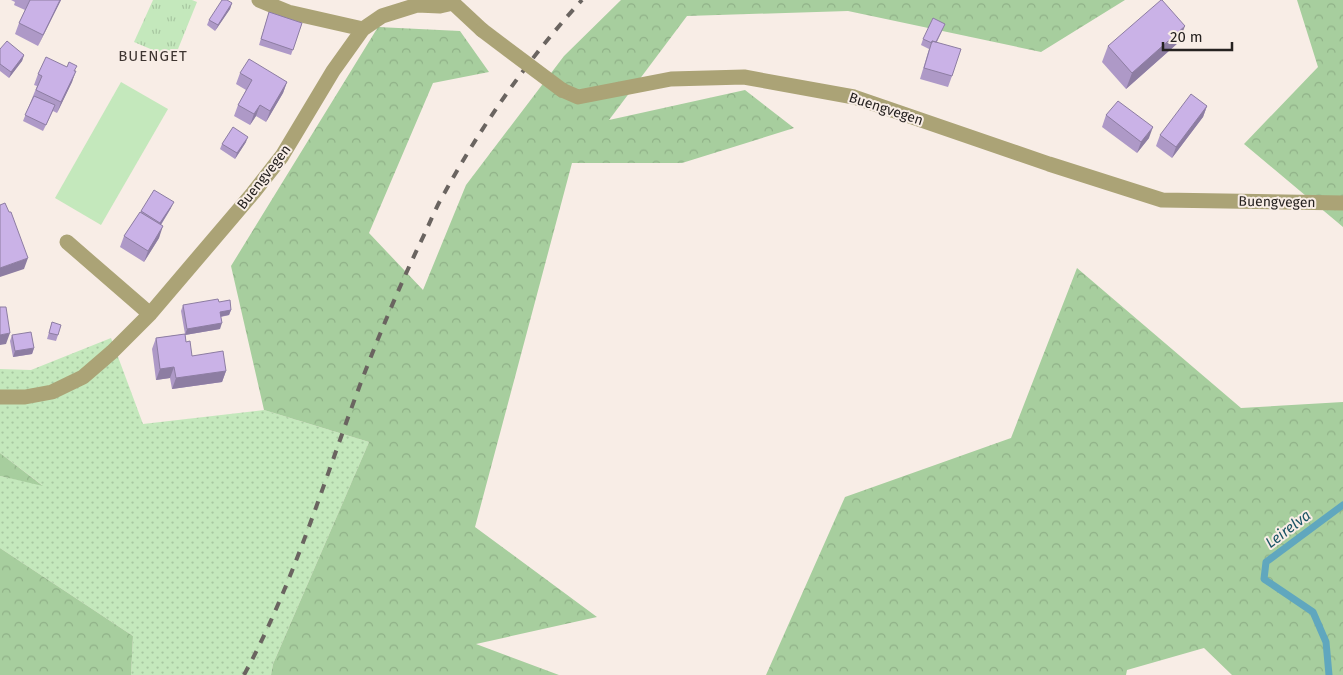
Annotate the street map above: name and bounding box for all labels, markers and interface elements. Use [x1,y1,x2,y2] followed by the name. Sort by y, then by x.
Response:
[1163,20,1232,52] scale bar
[1170,28,1203,46] text: 20 m
[118,47,188,65] district label: BUENGET
[847,89,925,129] street label: Buengvegen
[234,141,294,213] street label: Buengvegen
[1238,193,1316,211] street label: Buengvegen
[1262,506,1314,552] water label: Leirelva

